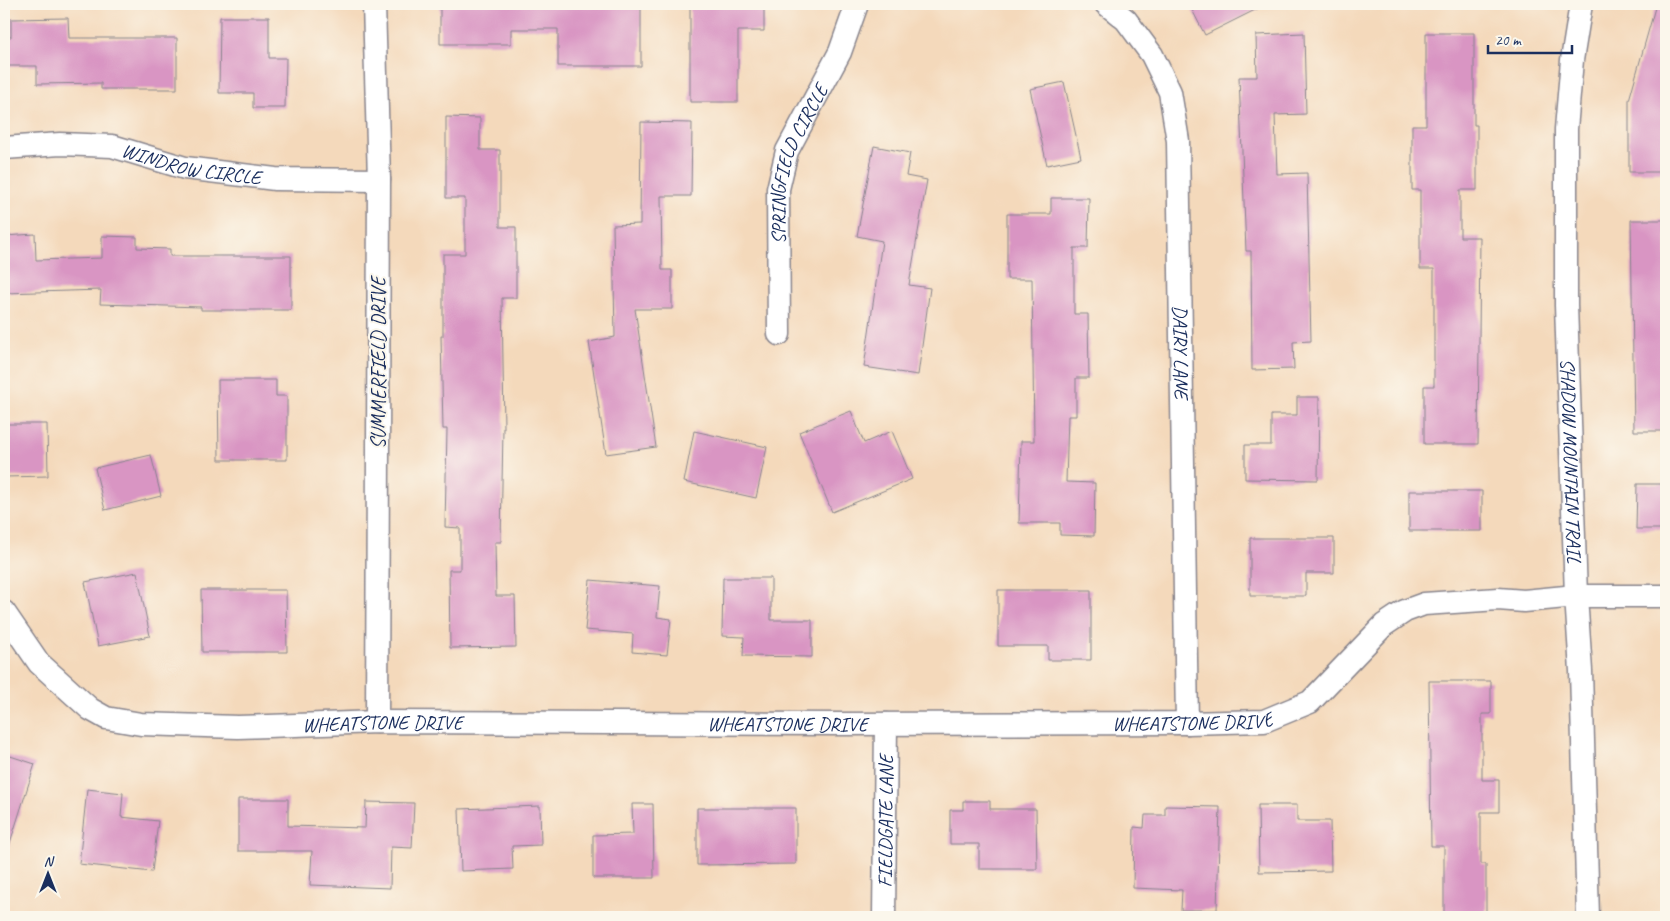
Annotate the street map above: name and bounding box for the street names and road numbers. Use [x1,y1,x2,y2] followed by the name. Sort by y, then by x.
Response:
[766,77,835,244] street label: SPRINGFIELD CIRCLE
[119,138,265,190] street label: WINDROW CIRCLE
[366,274,391,449] street label: SUMMERFIELD DRIVE
[1168,305,1194,401] street label: DAIRY LANE
[1555,358,1587,564] street label: SHADOW MOUNTAIN TRAIL
[1112,705,1280,736] street label: WHEATSTONE DRIVE
[302,710,466,738] street label: WHEATSTONE DRIVE
[707,711,871,737] street label: WHEATSTONE DRIVE
[872,752,899,887] street label: FIELDGATE LANE

